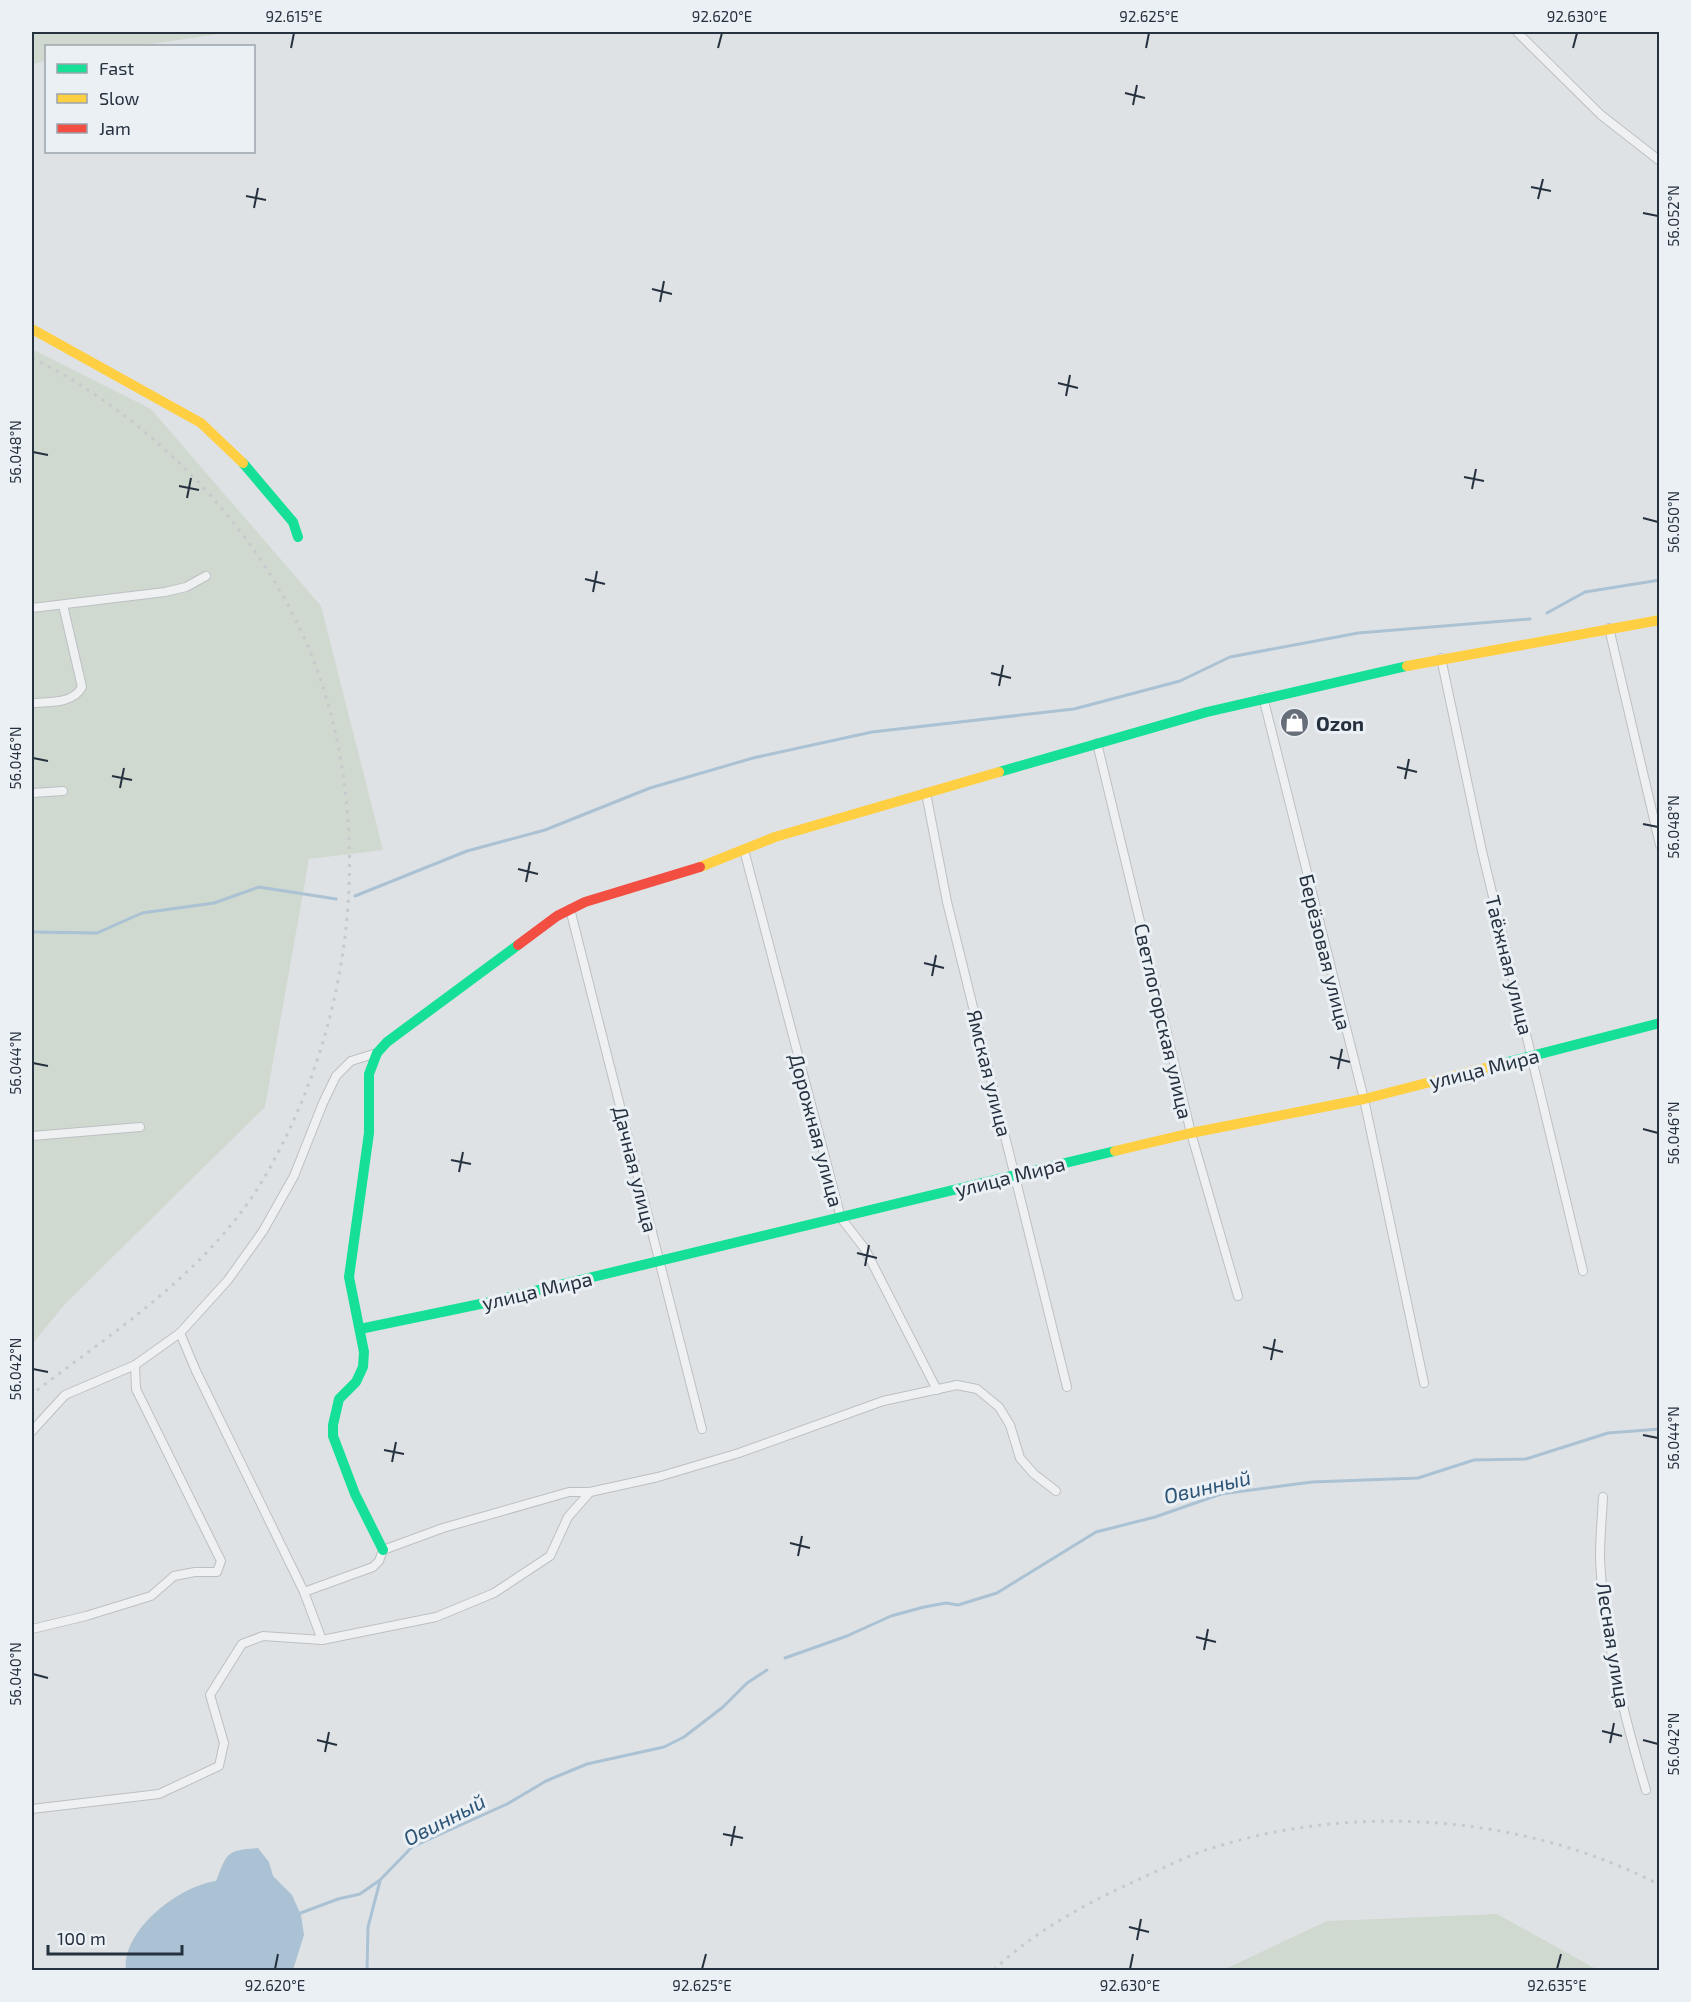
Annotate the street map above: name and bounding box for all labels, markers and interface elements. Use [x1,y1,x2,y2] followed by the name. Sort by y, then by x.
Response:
[266,7,322,25] text: 92.615°E
[692,7,752,25] text: 92.620°E
[1119,7,1179,25] text: 92.625°E
[1547,7,1607,25] text: 92.630°E
[45,45,255,153] legend
[99,57,134,79] text: Fast
[99,87,140,109] text: Slow
[99,117,131,139] text: Jam
[1664,185,1682,247] text: 56.052°N
[6,420,24,484] text: 56.048°N
[1664,491,1682,553] text: 56.050°N
[1279,707,1311,739] shop icon: Ozon
[1316,711,1364,735] place label: Ozon
[6,727,24,789] text: 56.046°N
[1664,795,1682,859] text: 56.048°N
[1294,872,1357,1033] street label: Берёзовая улица
[1480,893,1539,1038] street label: Таёжная улица
[1129,921,1198,1121] street label: Светлогорская улица
[962,1007,1017,1139] street label: Ямская улица
[6,1031,24,1095] text: 56.044°N
[1427,1043,1542,1094] street label: улица Мира
[784,1051,849,1210] street label: Дорожная улица
[1664,1102,1682,1164] text: 56.046°N
[608,1103,663,1235] street label: Дачная улица
[953,1151,1068,1202] street label: улица Мира
[480,1266,595,1315] street label: улица Мира
[6,1338,24,1400] text: 56.042°N
[1664,1406,1682,1470] text: 56.044°N
[1161,1464,1253,1508] water label: Овинный
[1591,1580,1636,1710] street label: Лесная улица
[6,1642,24,1706] text: 56.040°N
[1664,1713,1682,1775] text: 56.042°N
[399,1788,489,1850] water label: Овинный
[48,1918,182,1956] scale bar
[57,1927,106,1949] text: 100 m
[245,1976,305,1994] text: 92.620°E
[672,1976,732,1994] text: 92.625°E
[1100,1976,1160,1994] text: 92.630°E
[1527,1976,1587,1994] text: 92.635°E

